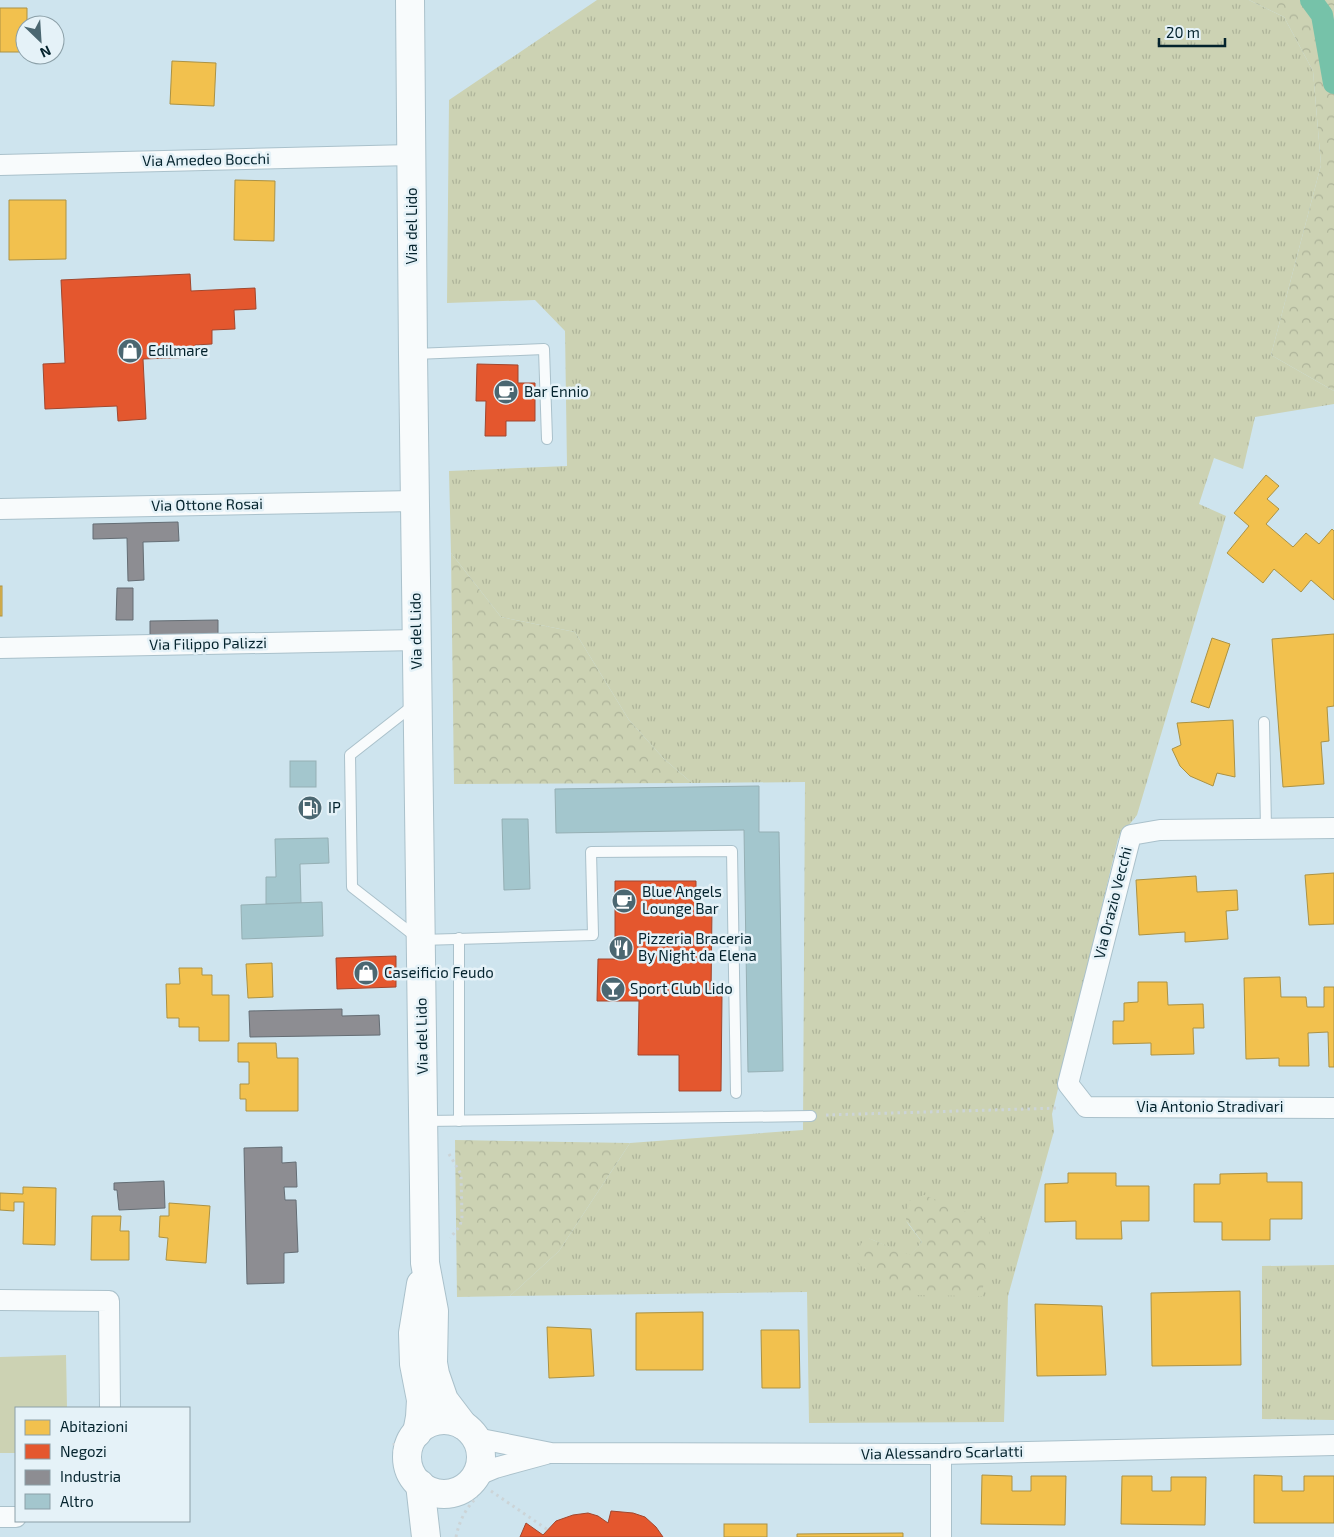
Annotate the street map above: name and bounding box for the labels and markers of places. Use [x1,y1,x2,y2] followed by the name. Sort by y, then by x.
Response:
[117,338,143,364] shop icon: Edilmare
[148,341,208,359] place label: Edilmare
[493,379,519,405] cafe icon: Bar Ennio
[524,382,589,400] place label: Bar Ennio
[297,795,323,821] fuel station icon: IP
[328,798,341,816] place label: IP
[642,882,722,917] place label: Blue Angels Lounge Bar
[611,888,637,914] cafe icon: Blue Angels Lounge Bar
[638,929,757,964] place label: Pizzeria Braceria By Night da Elena
[608,935,634,961] restaurant icon: Pizzeria Braceria By Night da Elena
[353,960,379,986] shop icon: Caseificio Feudo
[384,963,494,981] place label: Caseificio Feudo
[600,976,626,1002] bar icon: Sport Club Lido
[630,979,733,997] place label: Sport Club Lido

